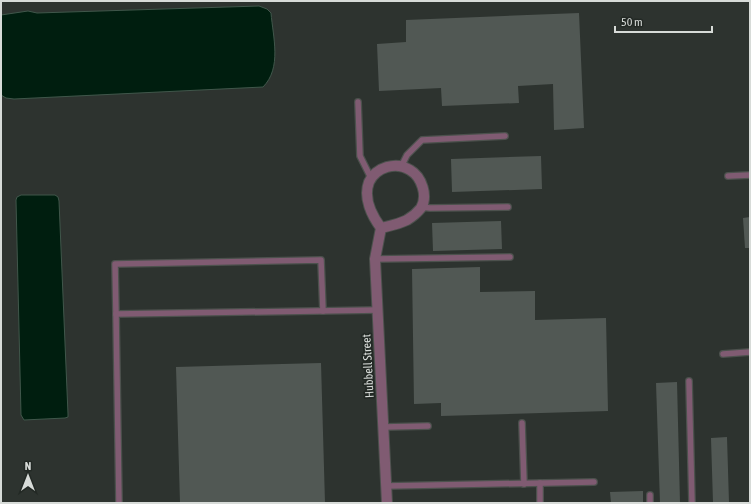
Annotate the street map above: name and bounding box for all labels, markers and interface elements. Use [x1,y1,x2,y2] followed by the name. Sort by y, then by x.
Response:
[615,8,712,34] scale bar
[621,15,643,29] text: 50 m
[359,333,377,398] street label: Hubbell Street
[8,456,48,496] north arrow
[25,460,31,472] text: N

